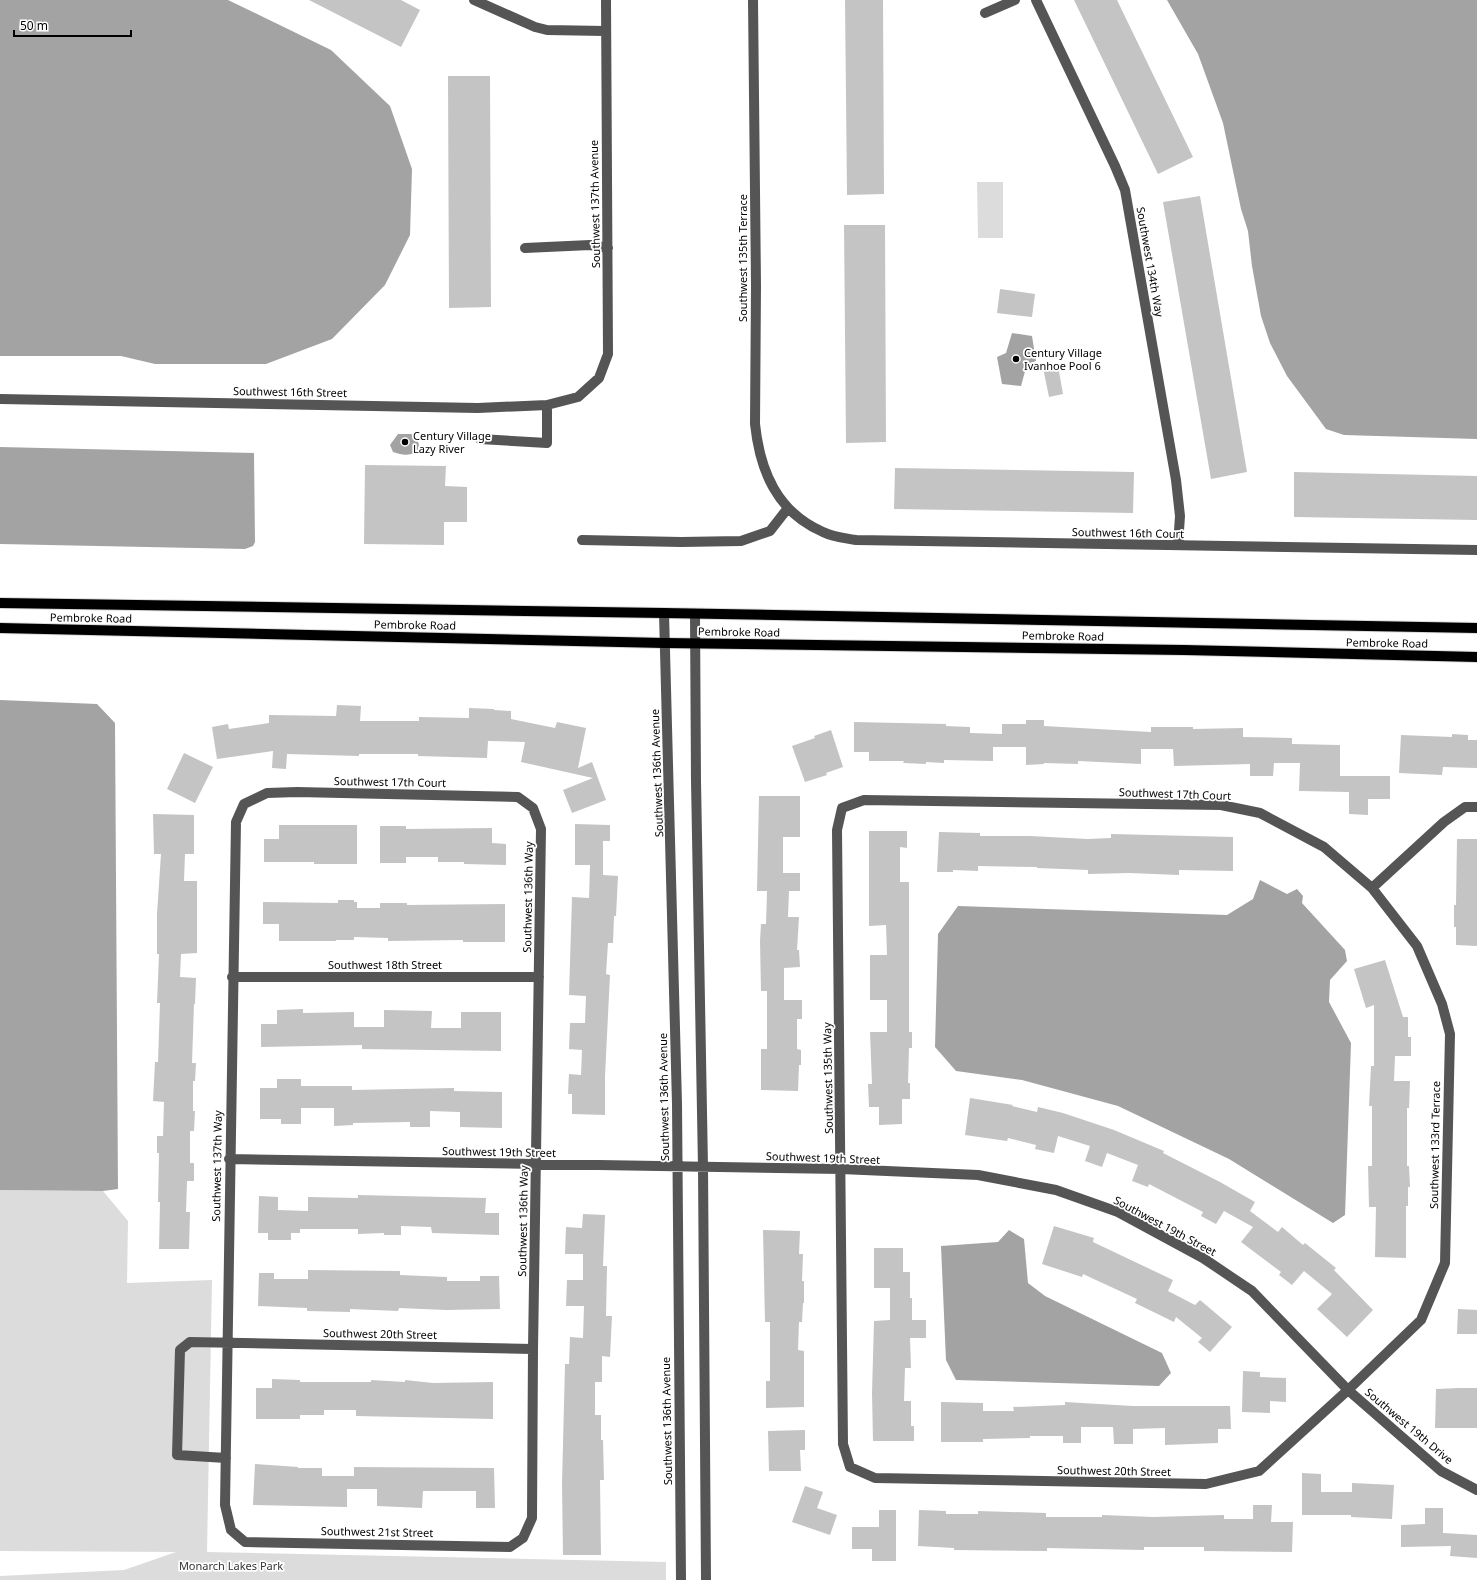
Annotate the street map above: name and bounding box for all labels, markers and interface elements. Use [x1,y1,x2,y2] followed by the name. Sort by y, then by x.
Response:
[14,12,131,38] scale bar
[20,17,48,34] text: 50 m
[586,140,603,268] street label: Southwest 137th Avenue
[735,194,750,322] street label: Southwest 135th Terrace
[1133,206,1168,319] street label: Southwest 134th Way
[1024,345,1102,373] place label: Century Village Ivanhoe Pool 6
[1011,354,1021,364] marker: Century Village Ivanhoe Pool 6
[233,383,347,400] street label: Southwest 16th Street
[413,428,491,456] place label: Century Village Lazy River
[400,437,410,447] marker: Century Village Lazy River
[1072,524,1184,541] street label: Southwest 16th Court
[50,609,132,626] street label: Pembroke Road
[374,616,456,633] street label: Pembroke Road
[698,623,780,640] street label: Pembroke Road
[1022,627,1104,644] street label: Pembroke Road
[1346,634,1428,651] street label: Pembroke Road
[647,709,666,837] street label: Southwest 136th Avenue
[334,773,446,790] street label: Southwest 17th Court
[1119,784,1231,803] street label: Southwest 17th Court
[519,841,536,953] street label: Southwest 136th Way
[328,957,442,972] street label: Southwest 18th Street
[819,1022,836,1134] street label: Southwest 135th Way
[655,1033,672,1161] street label: Southwest 136th Avenue
[1426,1081,1443,1209] street label: Southwest 133rd Terrace
[208,1110,225,1222] street label: Southwest 137th Way
[442,1143,556,1160] street label: Southwest 19th Street
[766,1148,880,1167] street label: Southwest 19th Street
[514,1165,531,1277] street label: Southwest 136th Way
[1111,1192,1219,1259] street label: Southwest 19th Street
[323,1325,437,1342] street label: Southwest 20th Street
[658,1357,675,1485] street label: Southwest 136th Avenue
[1362,1384,1457,1467] street label: Southwest 19th Drive
[1057,1462,1171,1479] street label: Southwest 20th Street
[321,1523,433,1540] street label: Southwest 21st Street
[179,1558,283,1573] park label: Monarch Lakes Park

